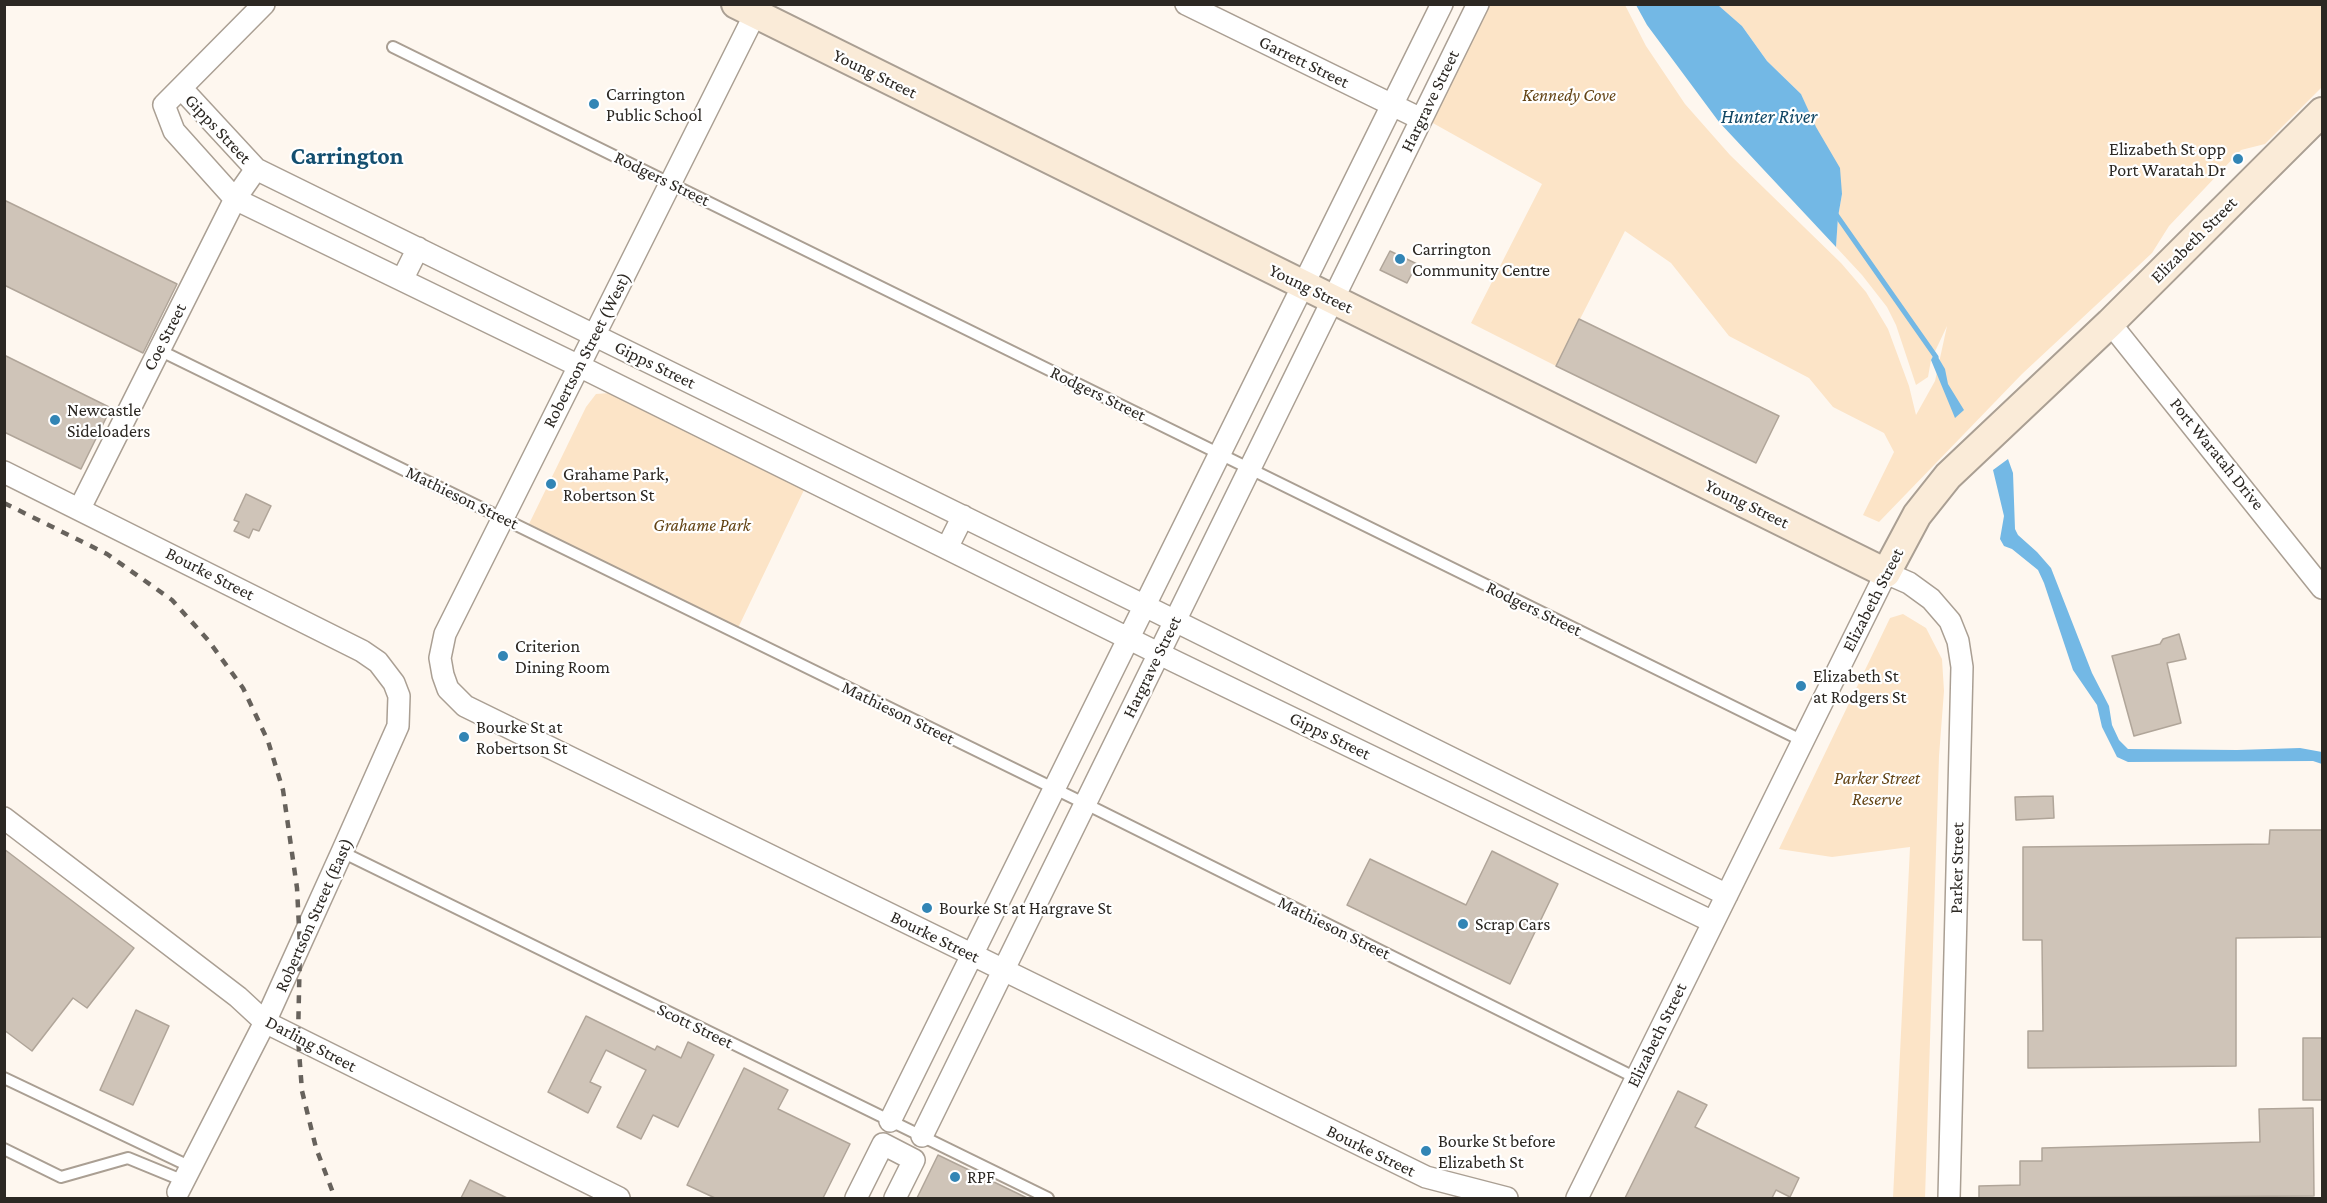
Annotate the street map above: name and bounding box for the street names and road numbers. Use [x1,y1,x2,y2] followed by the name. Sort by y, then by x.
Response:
[1255,31,1353,93] street label: Garrett Street
[830,44,920,104] street label: Young Street
[1396,46,1464,156] street label: Hargrave Street
[180,90,256,168] street label: Gipps Street
[611,147,713,211] street label: Rodgers Street
[2146,192,2242,288] street label: Elizabeth Street
[1266,259,1356,319] street label: Young Street
[538,269,636,431] street label: Robertson Street (West)
[139,300,191,374] street label: Coe Street
[611,336,699,394] street label: Gipps Street
[1047,362,1149,426] street label: Rodgers Street
[2165,394,2269,514] street label: Port Waratah Drive
[402,461,522,535] street label: Mathieson Street
[1702,474,1792,534] street label: Young Street
[162,542,258,606] street label: Bourke Street
[1838,545,1908,655] street label: Elizabeth Street
[1483,577,1585,641] street label: Rodgers Street
[1118,612,1186,722] street label: Hargrave Street
[838,676,958,750] street label: Mathieson Street
[1286,707,1374,765] street label: Gipps Street
[1945,822,1969,914] street label: Parker Street
[270,835,358,995] street label: Robertson Street (East)
[1274,891,1394,965] street label: Mathieson Street
[887,906,983,968] street label: Bourke Street
[1622,979,1692,1091] street label: Elizabeth Street
[653,998,737,1054] street label: Scott Street
[262,1011,360,1077] street label: Darling Street
[1323,1120,1419,1182] street label: Bourke Street

